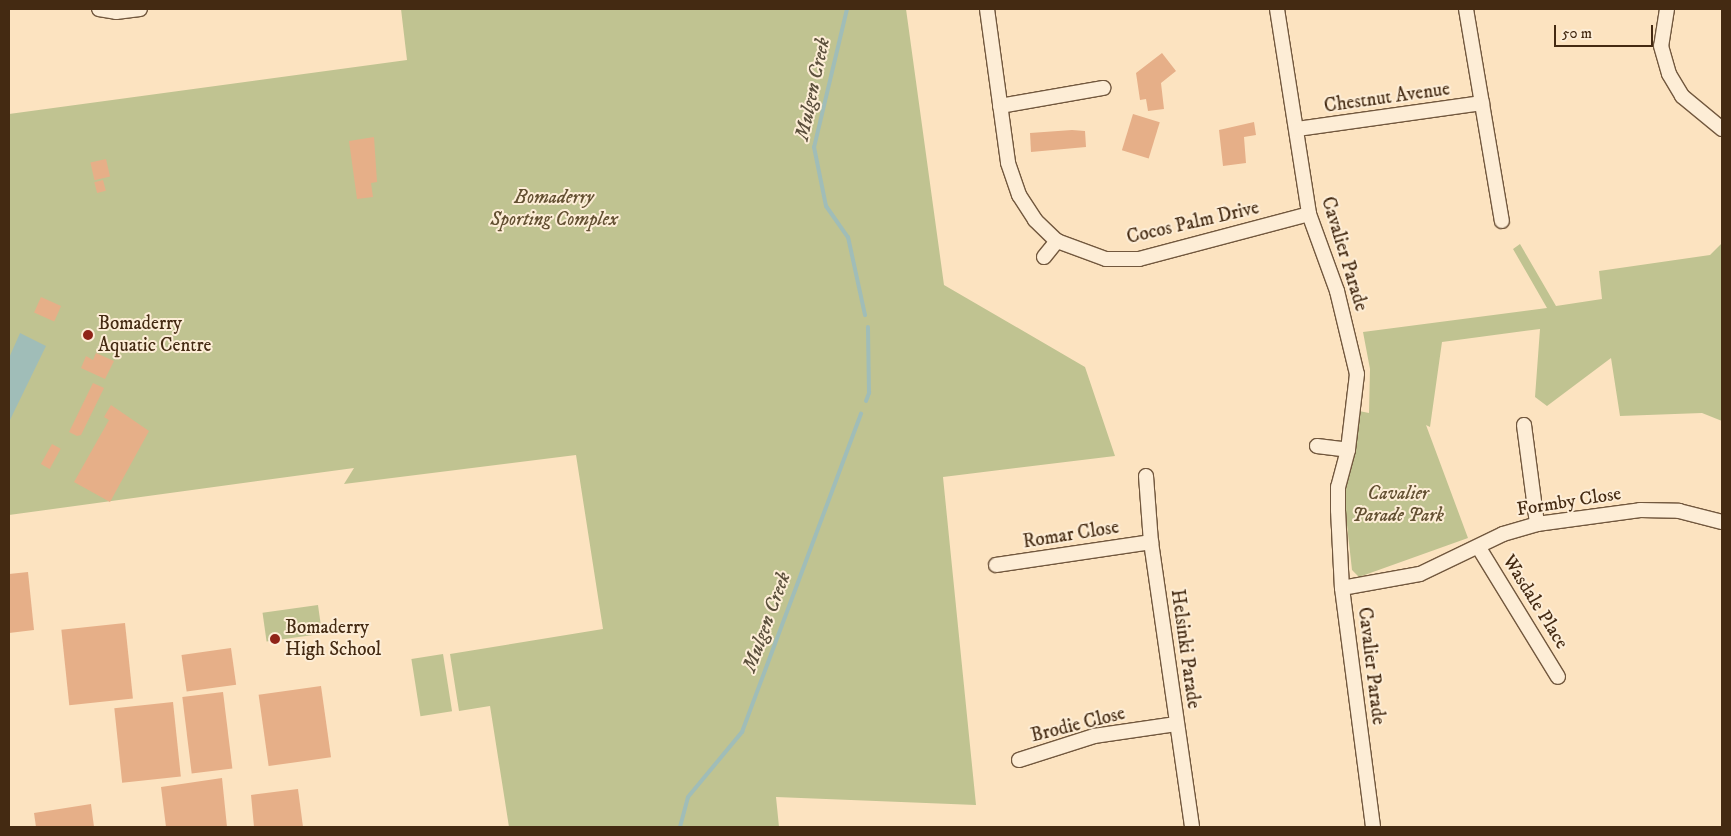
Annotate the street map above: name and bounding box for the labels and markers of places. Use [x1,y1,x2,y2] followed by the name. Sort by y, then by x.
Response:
[98,313,211,357] place label: Bomaderry Aquatic Centre
[82,329,94,341] marker: Bomaderry Aquatic Centre
[285,617,381,661] place label: Bomaderry High School
[269,633,281,645] marker: Bomaderry High School

